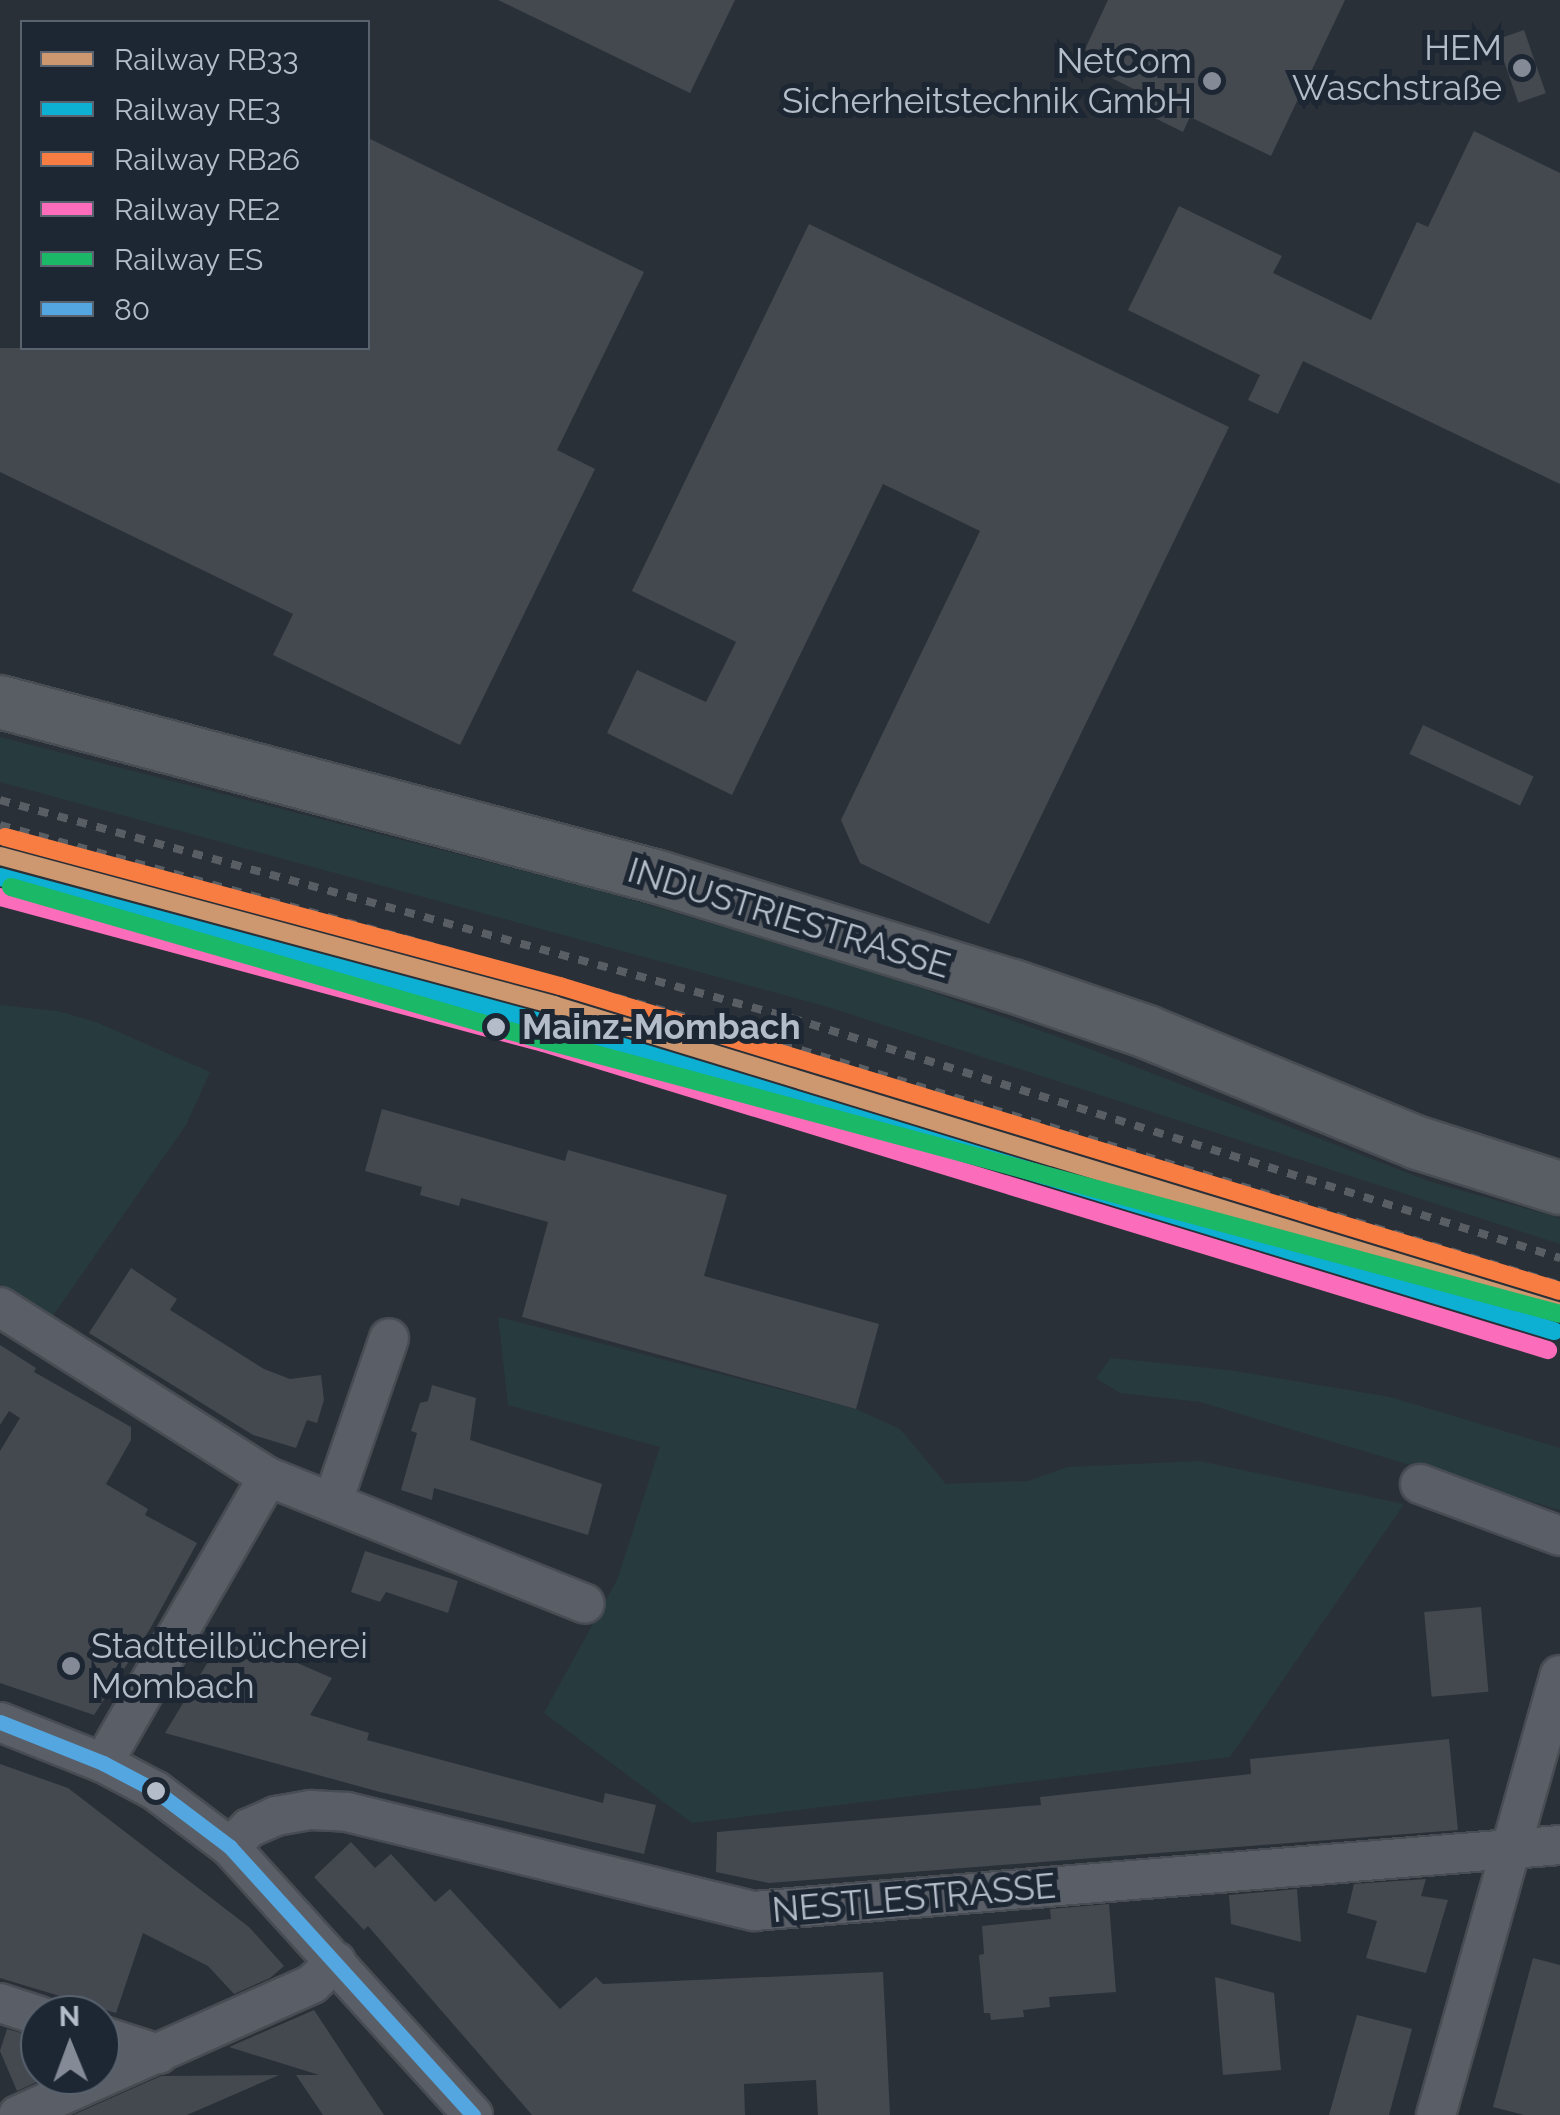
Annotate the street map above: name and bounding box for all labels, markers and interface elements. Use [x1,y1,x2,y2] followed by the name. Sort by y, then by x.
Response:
[20,20,370,350] legend
[1292,27,1502,109] place label: HEM Waschstraße
[782,40,1192,122] place label: NetCom Sicherheitstechnik GmbH
[114,42,299,77] text: Railway RB33
[1511,57,1533,79] marker: HEM Waschstraße
[1201,70,1223,92] marker: NetCom Sicherheitstechnik GmbH
[114,92,281,127] text: Railway RE3
[114,142,300,177] text: Railway RB26
[114,192,280,227] text: Railway RE2
[114,242,263,277] text: Railway ES
[114,292,150,327] text: 80
[623,849,955,987] street label: INDUSTRIESTRASSE
[522,1006,801,1048] place label: Mainz-Mombach
[479,1010,513,1044] marker: Mainz-Mombach
[91,1625,368,1707] place label: Stadtteilbücherei Mombach
[60,1655,82,1677] marker: Stadtteilbücherei Mombach
[146,1781,166,1801] unlabelled marker
[770,1865,1058,1931] street label: NESTLESTRASSE
[20,1995,120,2095] north arrow
[59,2000,80,2033] text: N

